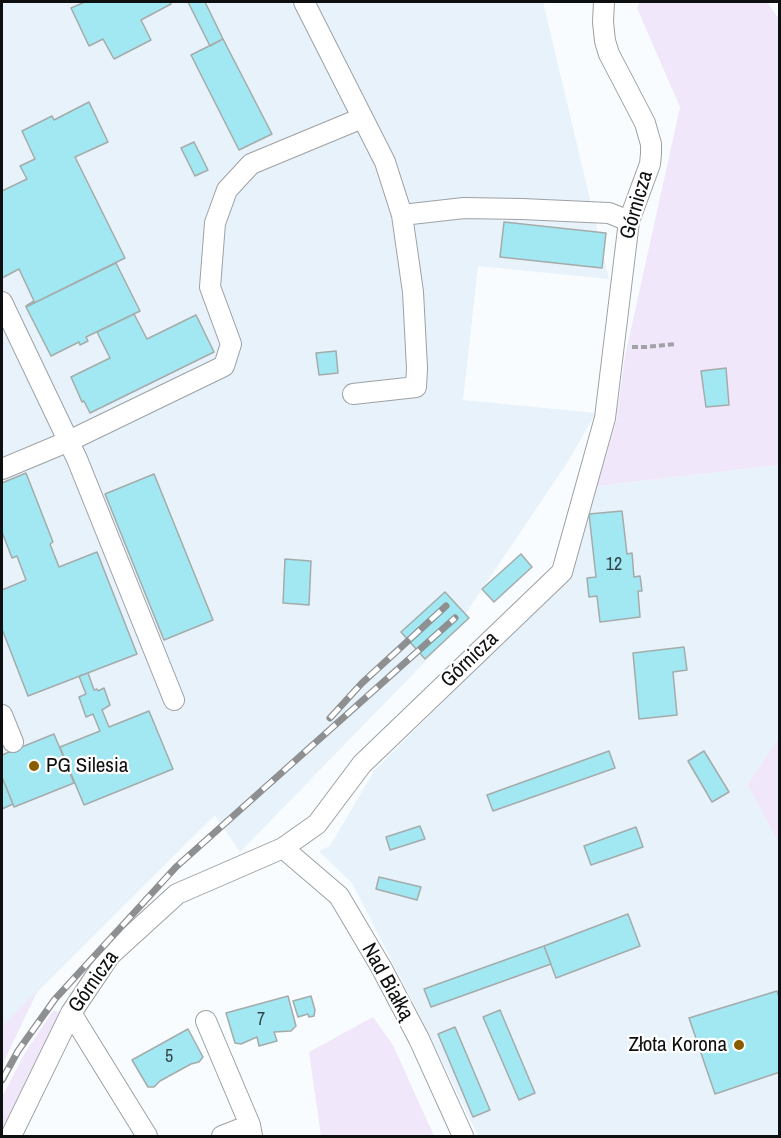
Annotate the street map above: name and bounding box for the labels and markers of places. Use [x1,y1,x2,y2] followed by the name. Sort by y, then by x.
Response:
[46,753,128,779] place label: PG Silesia
[27,759,41,773] marker: PG Silesia
[628,1032,727,1058] place label: Złota Korona
[732,1038,746,1052] marker: Złota Korona

